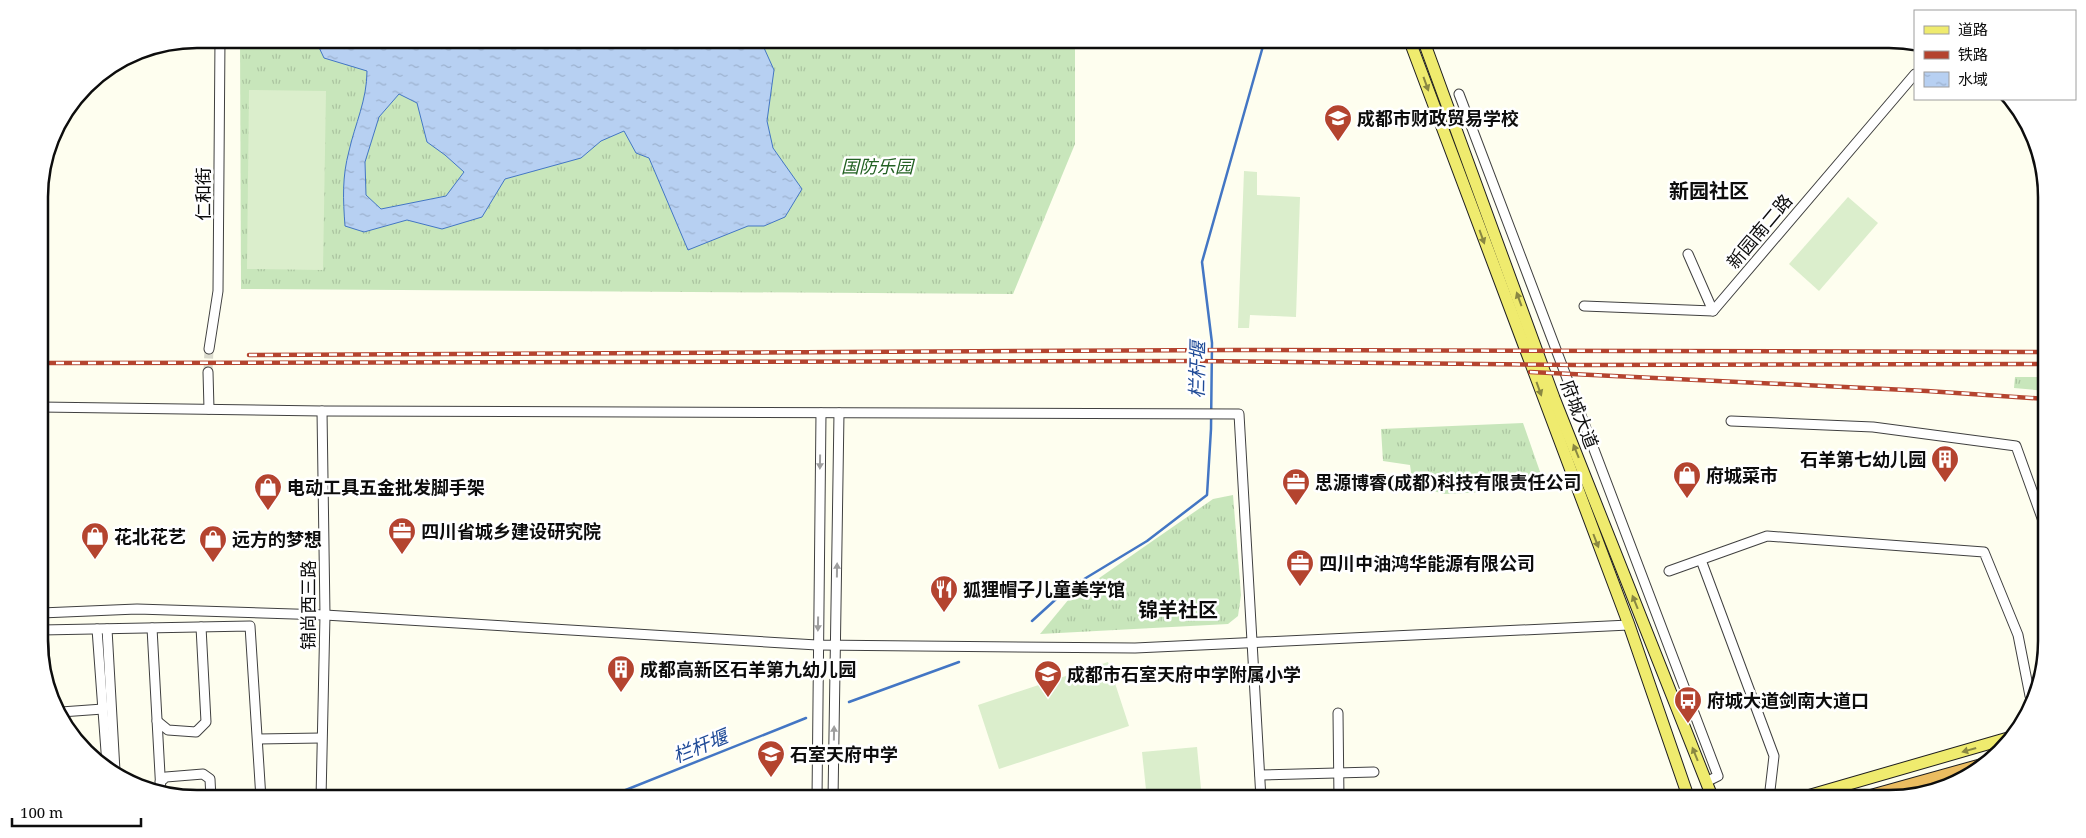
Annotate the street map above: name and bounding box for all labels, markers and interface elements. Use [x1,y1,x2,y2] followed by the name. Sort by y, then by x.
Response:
[1914,10,2076,100] legend
[1958,19,1988,39] text: 道路
[1958,44,1988,64] text: 铁路
[1958,69,1988,89] text: 水域
[1423,77,1430,92] one-way arrow
[1323,103,1353,142] school or university icon: 成都市财政贸易学校
[1357,106,1519,130] place label: 成都市财政贸易学校
[841,154,916,178] park label: 国防乐园
[191,167,215,221] street label: 仁和街
[1669,177,1749,204] district label: 新园社区
[1721,189,1797,273] street label: 新园南二路
[1478,230,1486,245] one-way arrow
[1515,291,1523,306] one-way arrow
[1184,338,1211,399] water label: 栏杆堰
[1556,376,1604,452] street label: 府城大道
[1535,382,1543,397] one-way arrow
[1571,444,1579,458] one-way arrow
[1930,444,1960,483] building icon: 石羊第七幼儿园
[1800,447,1926,471] place label: 石羊第七幼儿园
[816,454,824,470] one-way arrow
[1672,460,1702,499] shop icon: 府城菜市
[1706,463,1778,487] place label: 府城菜市
[1281,467,1311,506] office icon: 思源博睿(成都)科技有限责任公司
[1315,470,1581,494] place label: 思源博睿(成都)科技有限责任公司
[253,472,283,511] shop icon: 电动工具五金批发脚手架
[287,475,485,499] place label: 电动工具五金批发脚手架
[387,516,417,555] office icon: 四川省城乡建设研究院
[421,519,601,543] place label: 四川省城乡建设研究院
[80,521,110,560] shop icon: 花北花艺
[114,524,186,548] place label: 花北花艺
[198,524,228,563] shop icon: 远方的梦想
[232,527,322,551] place label: 远方的梦想
[1592,534,1600,549] one-way arrow
[1285,548,1315,587] office icon: 四川中油鸿华能源有限公司
[1319,551,1535,575] place label: 四川中油鸿华能源有限公司
[296,560,320,650] street label: 锦尚西三路
[833,562,841,578] one-way arrow
[929,574,959,613] restaurant icon: 狐狸帽子儿童美学馆
[963,577,1125,601] place label: 狐狸帽子儿童美学馆
[1631,595,1638,610] one-way arrow
[1138,596,1218,623] district label: 锦羊社区
[814,616,822,632] one-way arrow
[606,654,636,693] building icon: 成都高新区石羊第九幼儿园
[640,657,856,681] place label: 成都高新区石羊第九幼儿园
[1033,659,1063,698] school or university icon: 成都市石室天府中学附属小学
[1067,662,1301,686] place label: 成都市石室天府中学附属小学
[1673,685,1703,724] bus stop icon: 府城大道剑南大道口
[1707,688,1869,712] place label: 府城大道剑南大道口
[669,722,734,769] water label: 栏杆堰
[830,725,838,741] one-way arrow
[756,739,786,778] school or university icon: 石室天府中学
[790,742,898,766] place label: 石室天府中学
[1691,746,1698,761] one-way arrow
[1961,746,1976,754] one-way arrow
[12,796,141,828] scale bar
[20,802,63,822] text: 100 m

